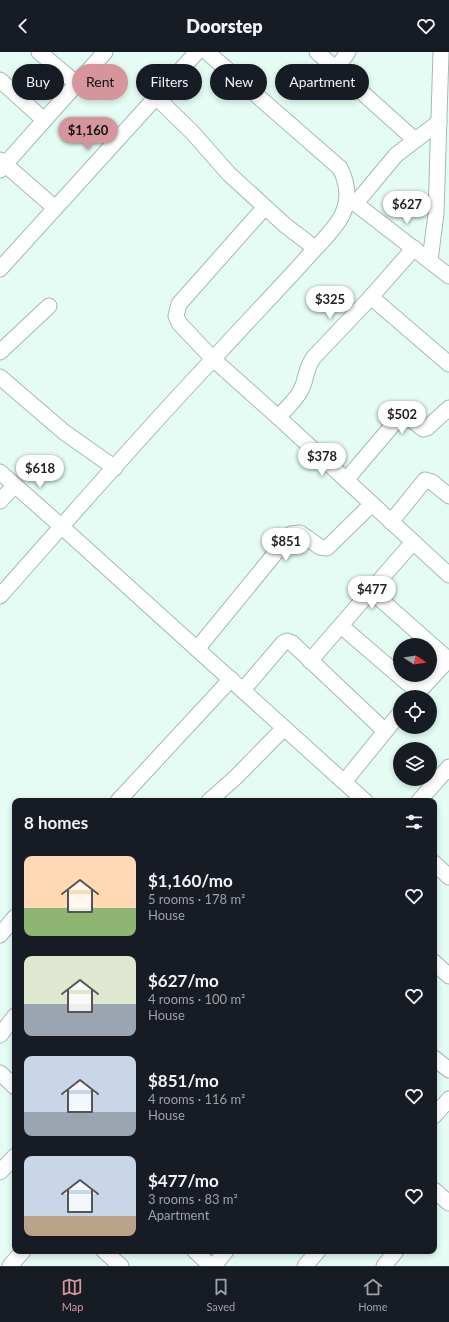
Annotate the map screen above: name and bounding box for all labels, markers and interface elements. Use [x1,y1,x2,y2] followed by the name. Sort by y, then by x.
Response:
[12,15,34,37] icon: back
[186,15,263,37] text: Doorstep
[415,15,437,37] icon: heart
[12,64,64,100] chip: Buy
[72,64,128,100] chip: Rent
[136,64,202,100] chip: Filters
[210,64,267,100] chip: New
[275,64,369,100] chip: Apartment
[55,117,121,151] pin: $1,160
[68,122,108,138] text: $1,160
[383,191,431,225] pin: $627
[392,196,422,212] text: $627
[306,286,354,320] pin: $325
[315,291,345,307] text: $325
[378,401,426,435] pin: $502
[387,406,417,422] text: $502
[298,443,346,477] pin: $378
[307,448,337,464] text: $378
[16,455,64,489] pin: $618
[25,460,55,476] text: $618
[262,528,310,562] pin: $851
[271,533,301,549] text: $851
[348,576,396,610] pin: $477
[357,581,387,597] text: $477
[393,638,437,682] north arrow
[393,638,437,786] map controls
[393,690,437,734] button: locate
[393,742,437,786] button: layers
[403,811,425,833] icon: filters
[24,812,88,833] text: 8 homes
[148,870,233,891] text: $1,160/mo
[56,872,104,920] icon: home
[403,885,425,907] icon: heart
[148,891,245,907] text: 5 rooms · 178 m²
[148,907,185,923] text: House
[148,970,219,991] text: $627/mo
[56,972,104,1020] icon: home
[403,985,425,1007] icon: heart
[148,991,245,1007] text: 4 rooms · 100 m²
[148,1007,185,1023] text: House
[148,1070,219,1091] text: $851/mo
[56,1072,104,1120] icon: home
[403,1085,425,1107] icon: heart
[148,1091,245,1107] text: 4 rooms · 116 m²
[148,1107,185,1123] text: House
[148,1170,219,1191] text: $477/mo
[56,1172,104,1220] icon: home
[403,1185,425,1207] icon: heart
[148,1191,238,1207] text: 3 rooms · 83 m²
[148,1207,209,1223] text: Apartment
[61,1276,83,1313] tab: Map
[206,1276,235,1313] tab: Saved
[358,1276,387,1313] tab: Home

